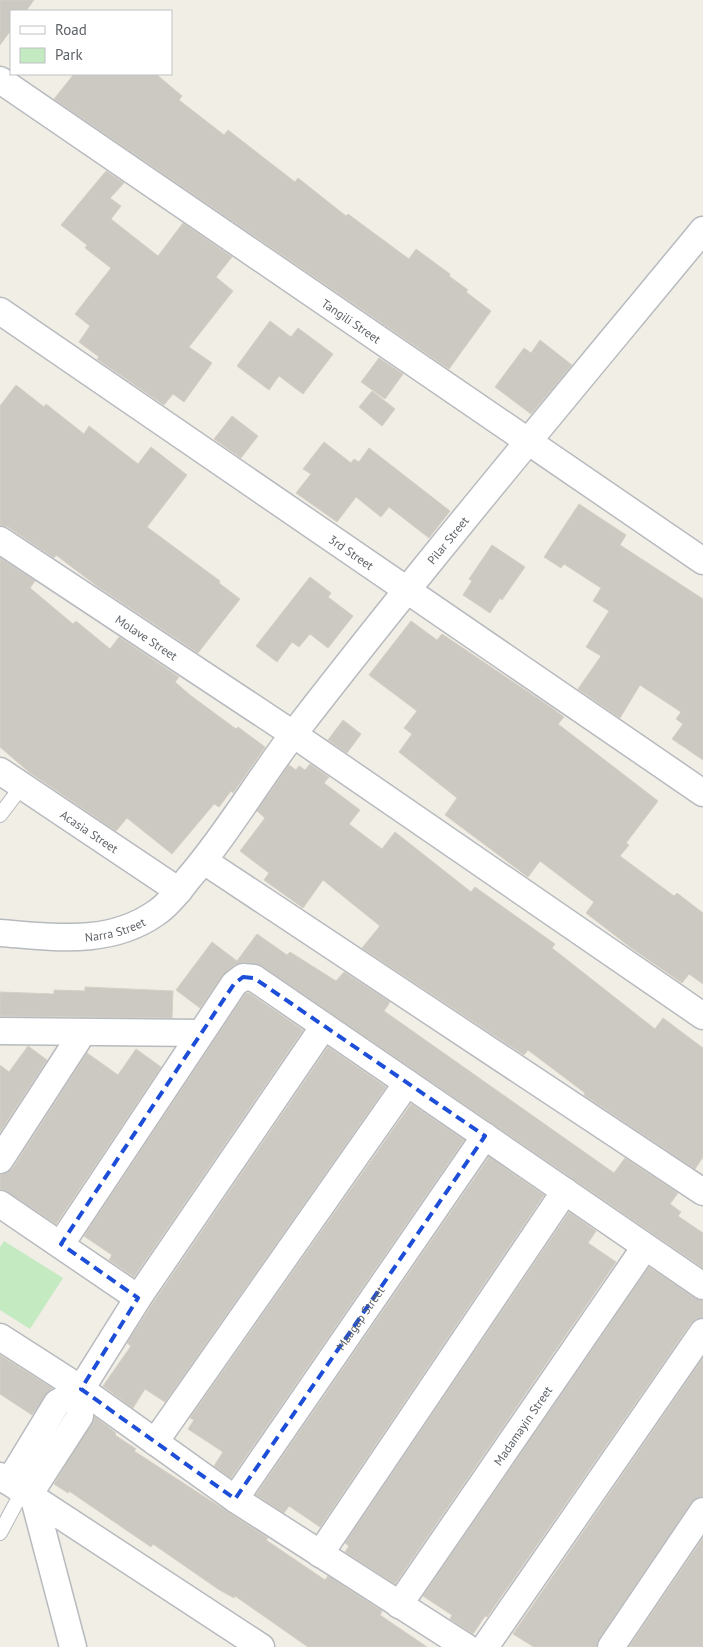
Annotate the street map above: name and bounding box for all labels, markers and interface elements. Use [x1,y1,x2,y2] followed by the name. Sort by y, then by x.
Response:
[10,10,172,75] legend
[55,20,87,39] text: Road
[55,45,83,64] text: Park
[319,295,384,346] street label: Tangili Street
[424,513,471,567] street label: Pilar Street
[326,531,377,573] street label: 3rd Street
[113,611,181,663] street label: Molave Street
[58,806,121,856] street label: Acasia Street
[84,914,148,944] street label: Narra Street
[333,1283,387,1353] street label: Maagap Street
[490,1383,555,1468] street label: Madamayin Street

